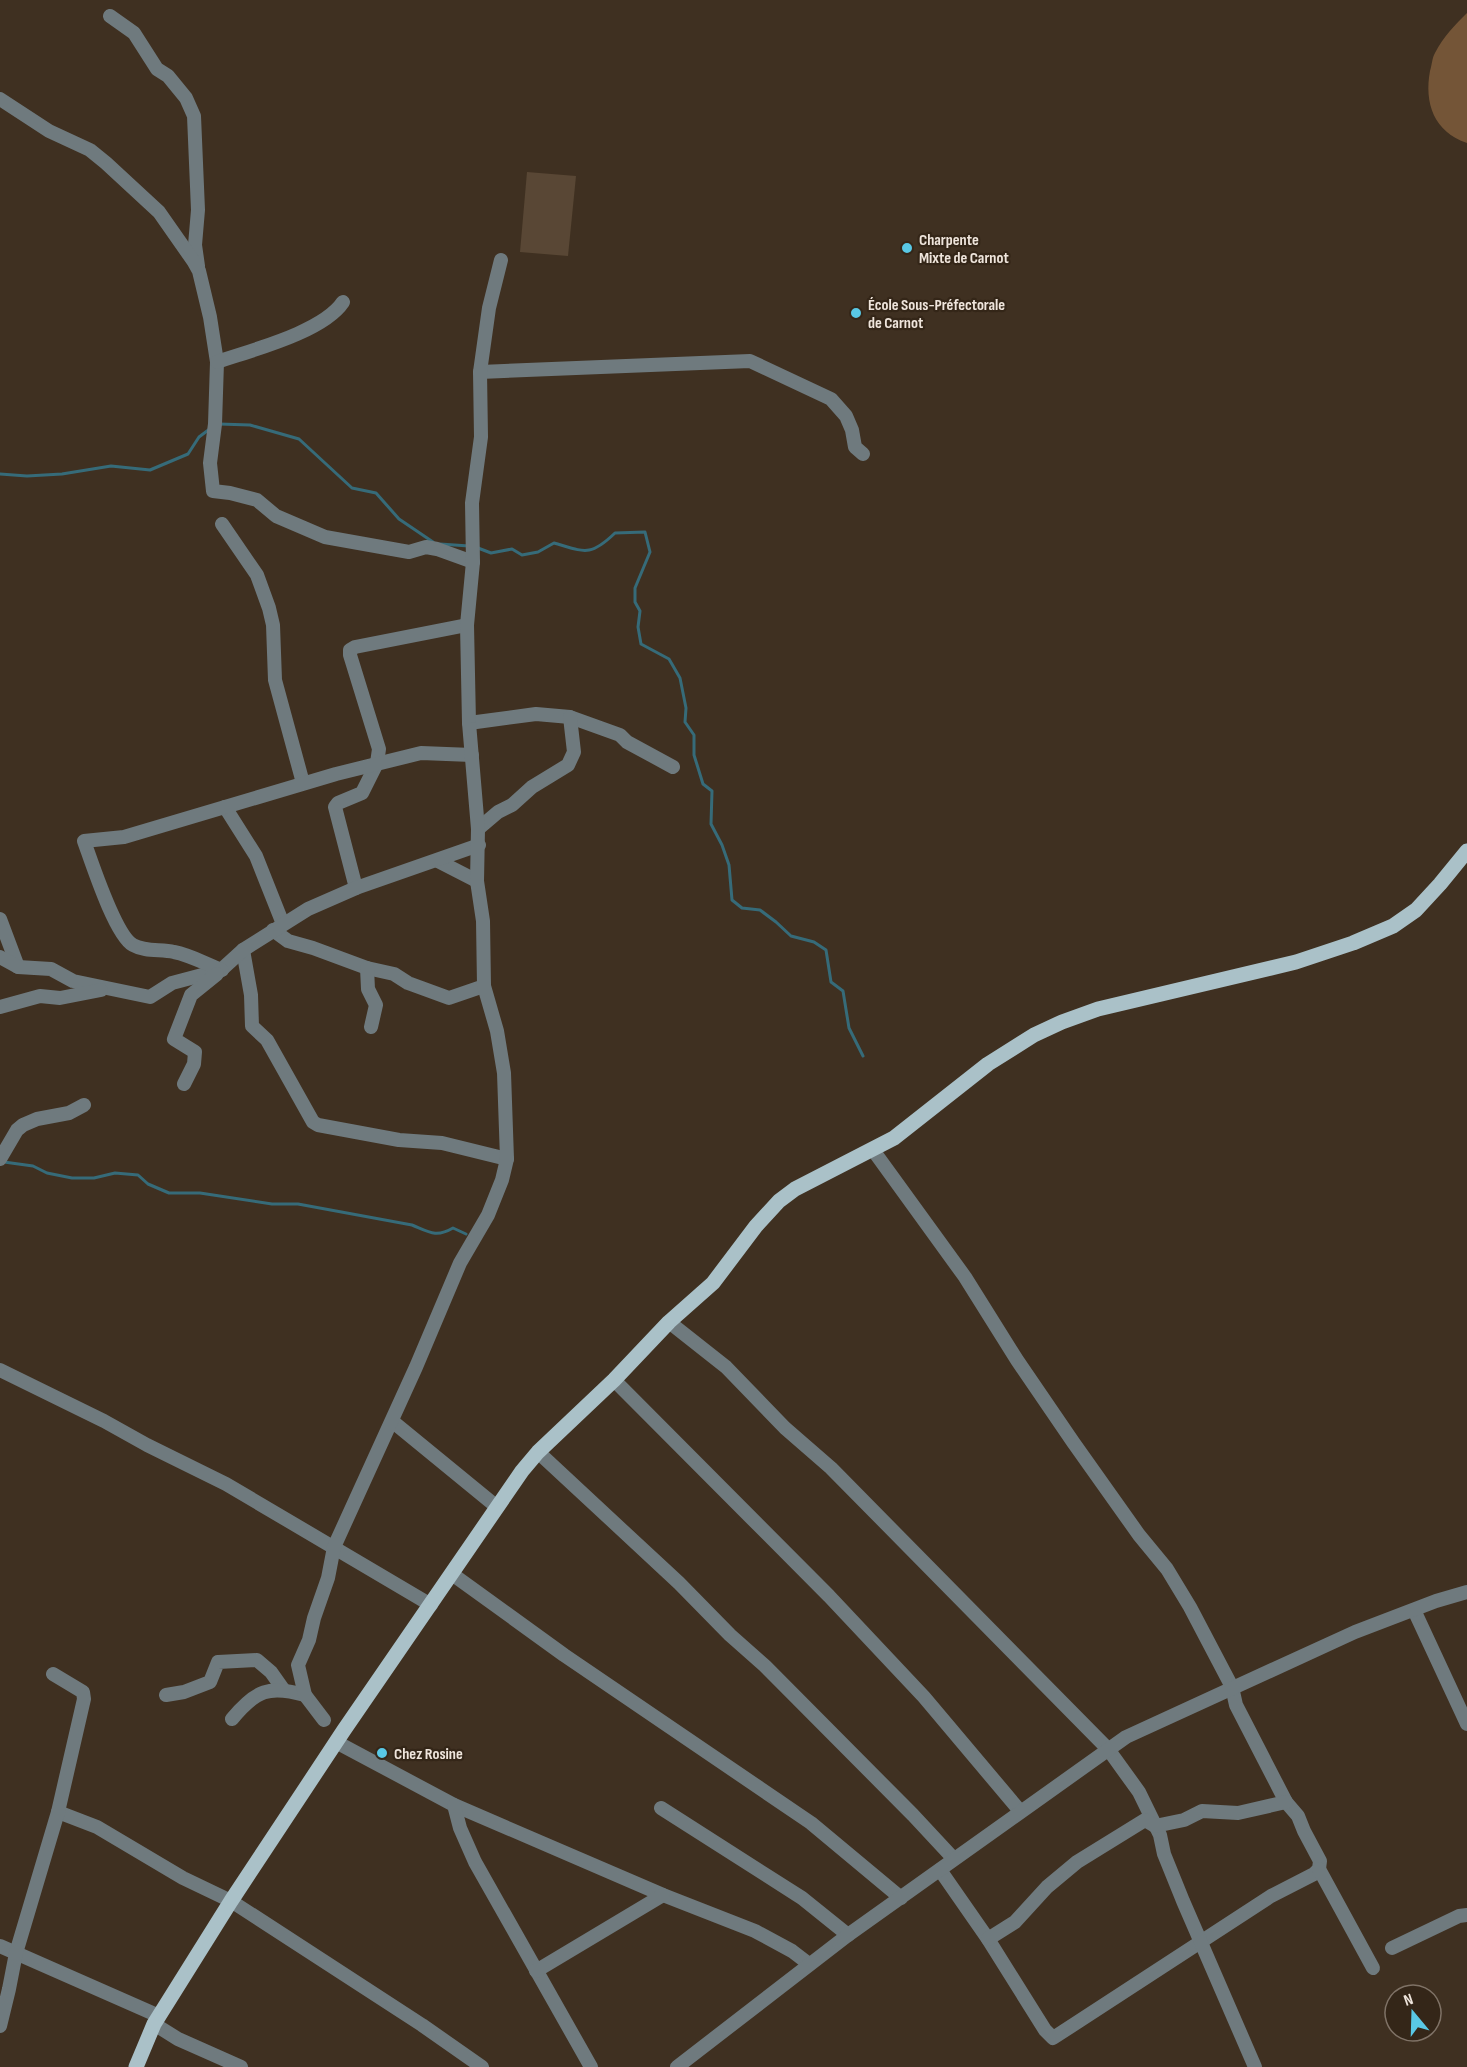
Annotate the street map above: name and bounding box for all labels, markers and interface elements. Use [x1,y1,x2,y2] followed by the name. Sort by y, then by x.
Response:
[919,231,1009,268] place label: Charpente Mixte de Carnot
[900,241,914,255] marker: Charpente Mixte de Carnot
[868,296,1005,333] place label: École Sous-Préfectorale de Carnot
[849,306,863,320] marker: École Sous-Préfectorale de Carnot
[394,1745,463,1764] place label: Chez Rosine
[375,1746,389,1760] marker: Chez Rosine
[1383,1983,1443,2043] north arrow
[1401,1990,1416,2011] text: N

